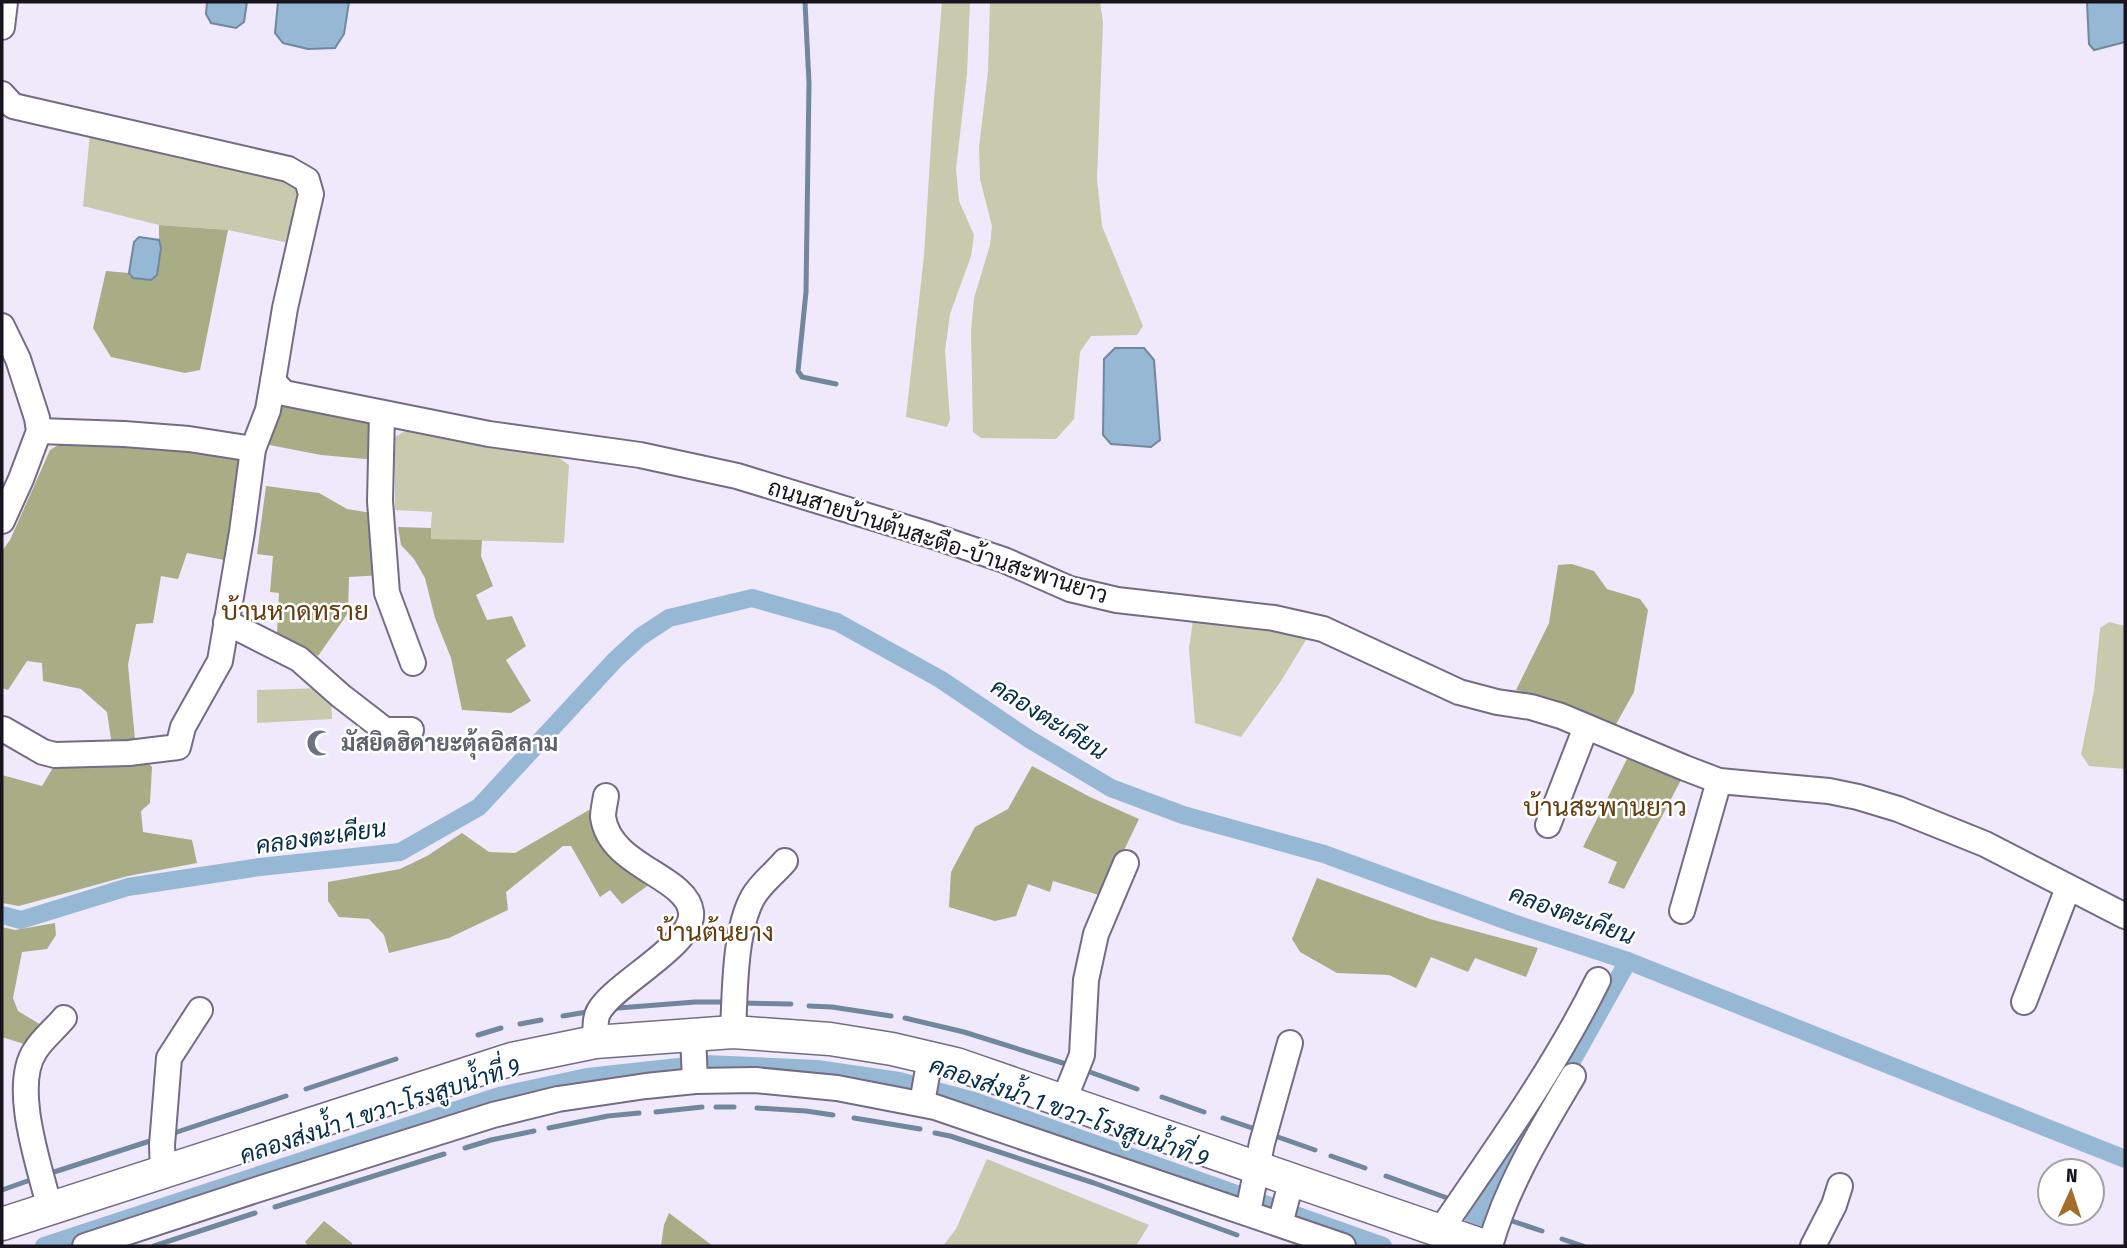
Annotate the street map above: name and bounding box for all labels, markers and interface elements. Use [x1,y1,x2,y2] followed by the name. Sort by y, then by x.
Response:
[764,472,1112,609] street label: ถนนสายบ้านต้นสะตือ-บ้านสะพานยาว
[221,595,369,627] district label: บ้านหาดทราย
[986,671,1113,766] water label: คลองตะเคียน
[341,727,558,760] place label: มัสยิดฮิดายะตุ้ลอิสลาม
[305,728,335,758] mosque icon: มัสยิดฮิดายะตุ้ลอิสลาม
[1523,791,1687,823] district label: บ้านสะพานยาว
[254,813,388,860] water label: คลองตะเคียน
[1505,878,1639,951] water label: คลองตะเคียน
[656,916,774,948] district label: บ้านต้นยาง
[925,1044,1214,1176] water label: คลองส่งน้ำ 1 ขวา-โรงสูบน้ำที่ 9
[234,1046,525,1172] water label: คลองส่งน้ำ 1 ขวา-โรงสูบน้ำที่ 9
[2036,1157,2106,1227] north arrow
[2066,1164,2078,1187] text: N

